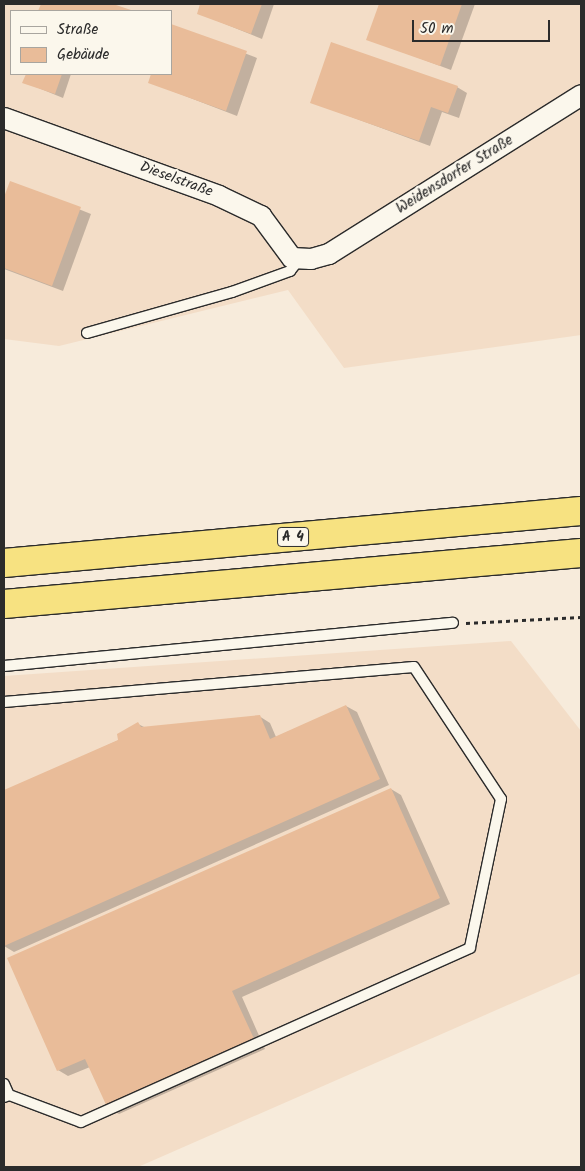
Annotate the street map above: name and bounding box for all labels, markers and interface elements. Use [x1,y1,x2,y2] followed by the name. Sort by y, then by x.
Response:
[10,10,172,75] legend
[415,10,552,42] scale bar
[420,17,454,41] text: 50 m
[57,18,98,42] text: Straße
[57,43,109,67] text: Gebäude
[393,132,517,218] street label: Weidensdorfer Straße
[137,158,215,202] street label: Dieselstraße
[277,526,309,548] road number: A 4

